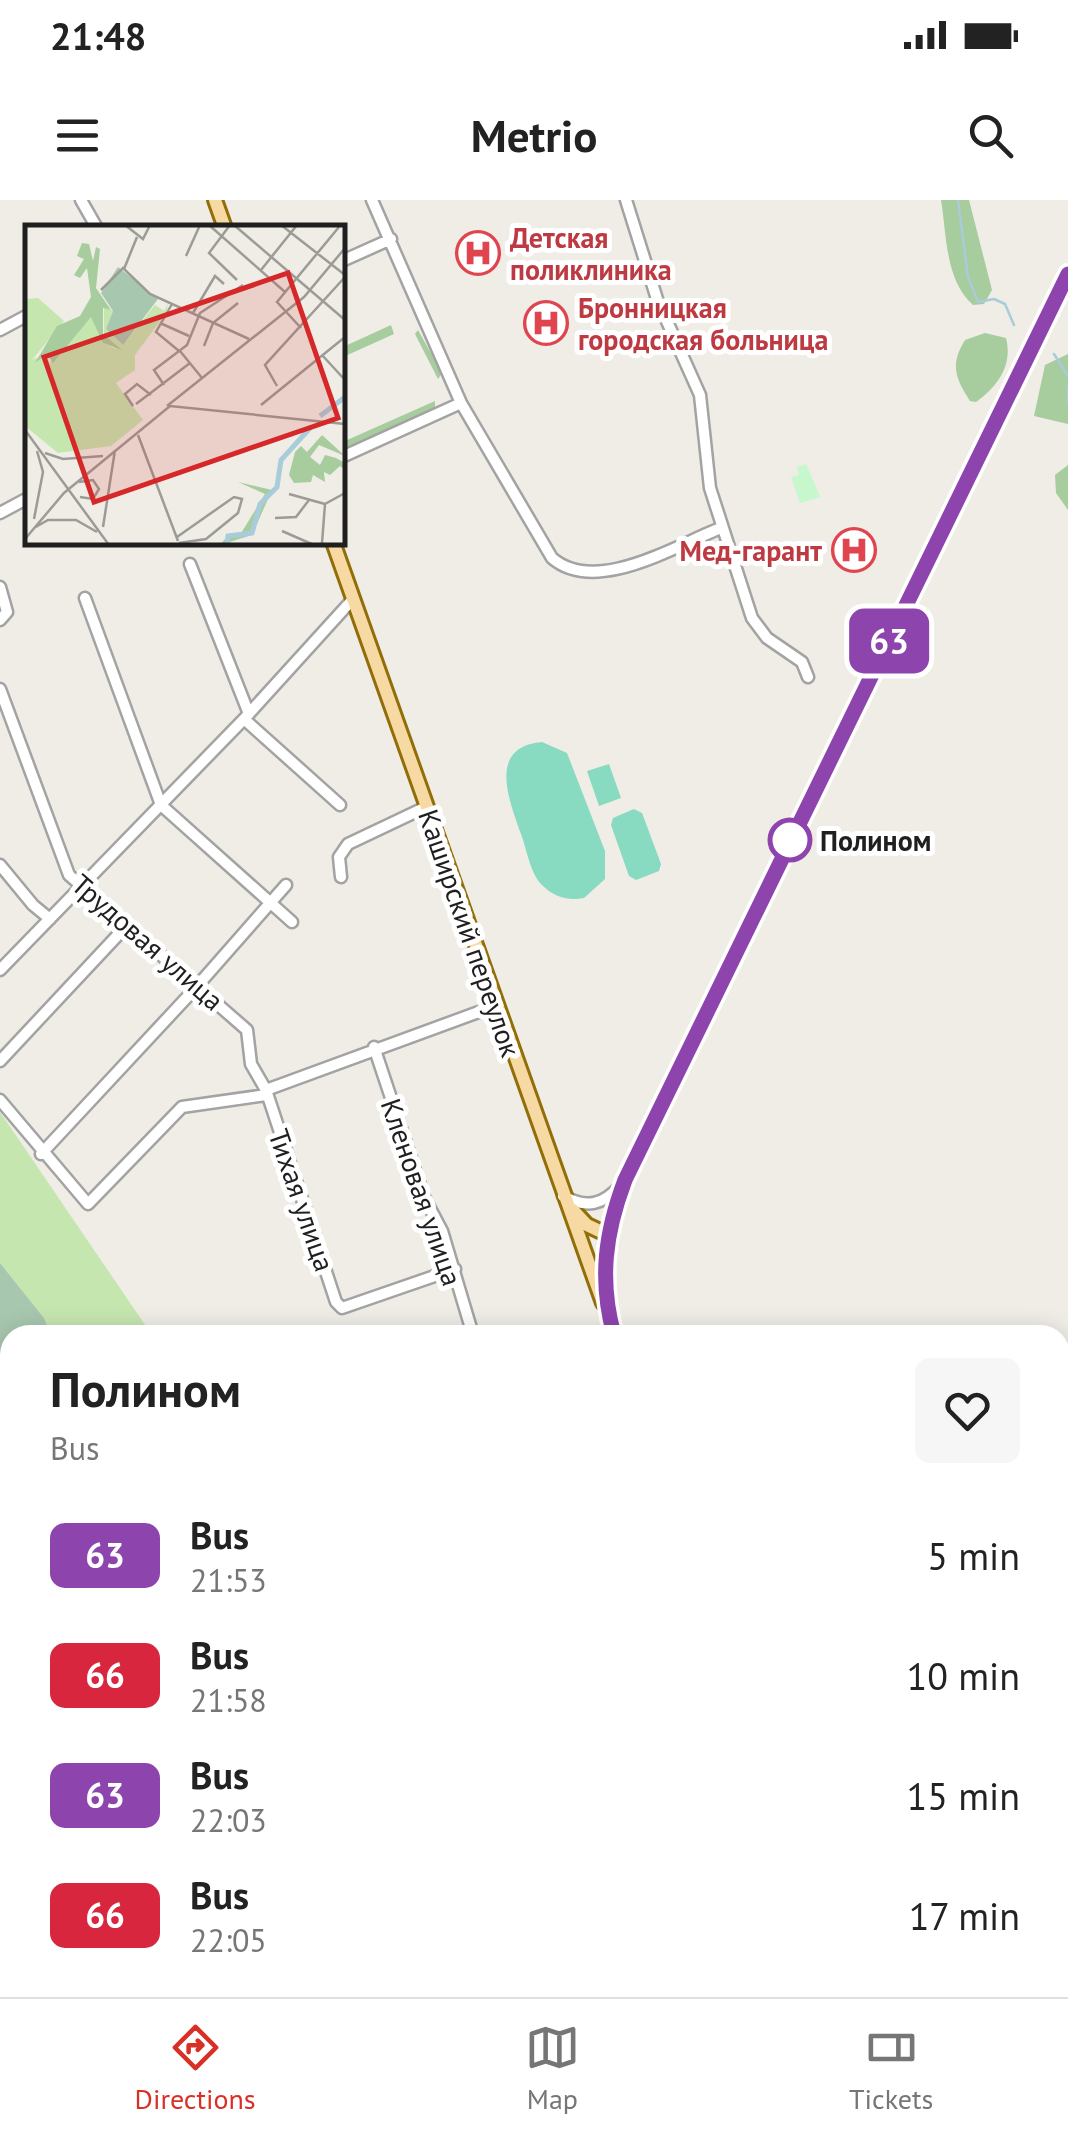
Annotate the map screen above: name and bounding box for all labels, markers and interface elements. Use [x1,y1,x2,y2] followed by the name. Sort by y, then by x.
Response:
[50,11,146,60] text: 21:48
[471,106,597,164] text: Metrio
[50,108,105,163] icon: menu
[963,108,1018,163] icon: search
[510,219,672,288] place label: Детская поликлиника
[25,225,345,545] inset map
[455,230,501,276] hospital icon: Детская поликлиника
[578,289,828,358] place label: Бронницкая городская больница
[523,300,569,346] hospital icon: Бронницкая городская больница
[831,527,877,573] hospital icon: Мед-гарант
[680,532,822,569] place label: Мед-гарант
[844,608,934,674] line badge: 63
[869,618,909,664] text: 63
[410,804,530,1062] street label: Каширский переулок
[769,819,811,861] marker: Полином
[820,822,931,859] place label: Полином
[64,866,232,1018] street label: Трудовая улица
[373,1094,471,1290] street label: Кленовая улица
[260,1124,344,1276] street label: Тихая улица
[50,1358,241,1420] text: Полином
[915,1358,1020,1463] button: heart
[50,1427,99,1469] text: Bus
[190,1510,249,1559] text: Bus
[927,1531,1020,1580] text: 5 min
[85,1532,125,1578] text: 63
[190,1559,267,1601] text: 21:53
[190,1630,249,1679] text: Bus
[907,1651,1020,1700] text: 10 min
[85,1652,125,1698] text: 66
[190,1679,267,1721] text: 21:58
[190,1750,249,1799] text: Bus
[907,1771,1020,1820] text: 15 min
[85,1772,125,1818] text: 63
[190,1799,267,1841] text: 22:03
[190,1870,249,1919] text: Bus
[909,1891,1020,1940] text: 17 min
[85,1892,125,1938] text: 66
[190,1919,267,1961] text: 22:05
[135,2020,256,2117] tab: Directions
[525,2020,580,2117] tab: Map
[849,2020,933,2117] tab: Tickets

